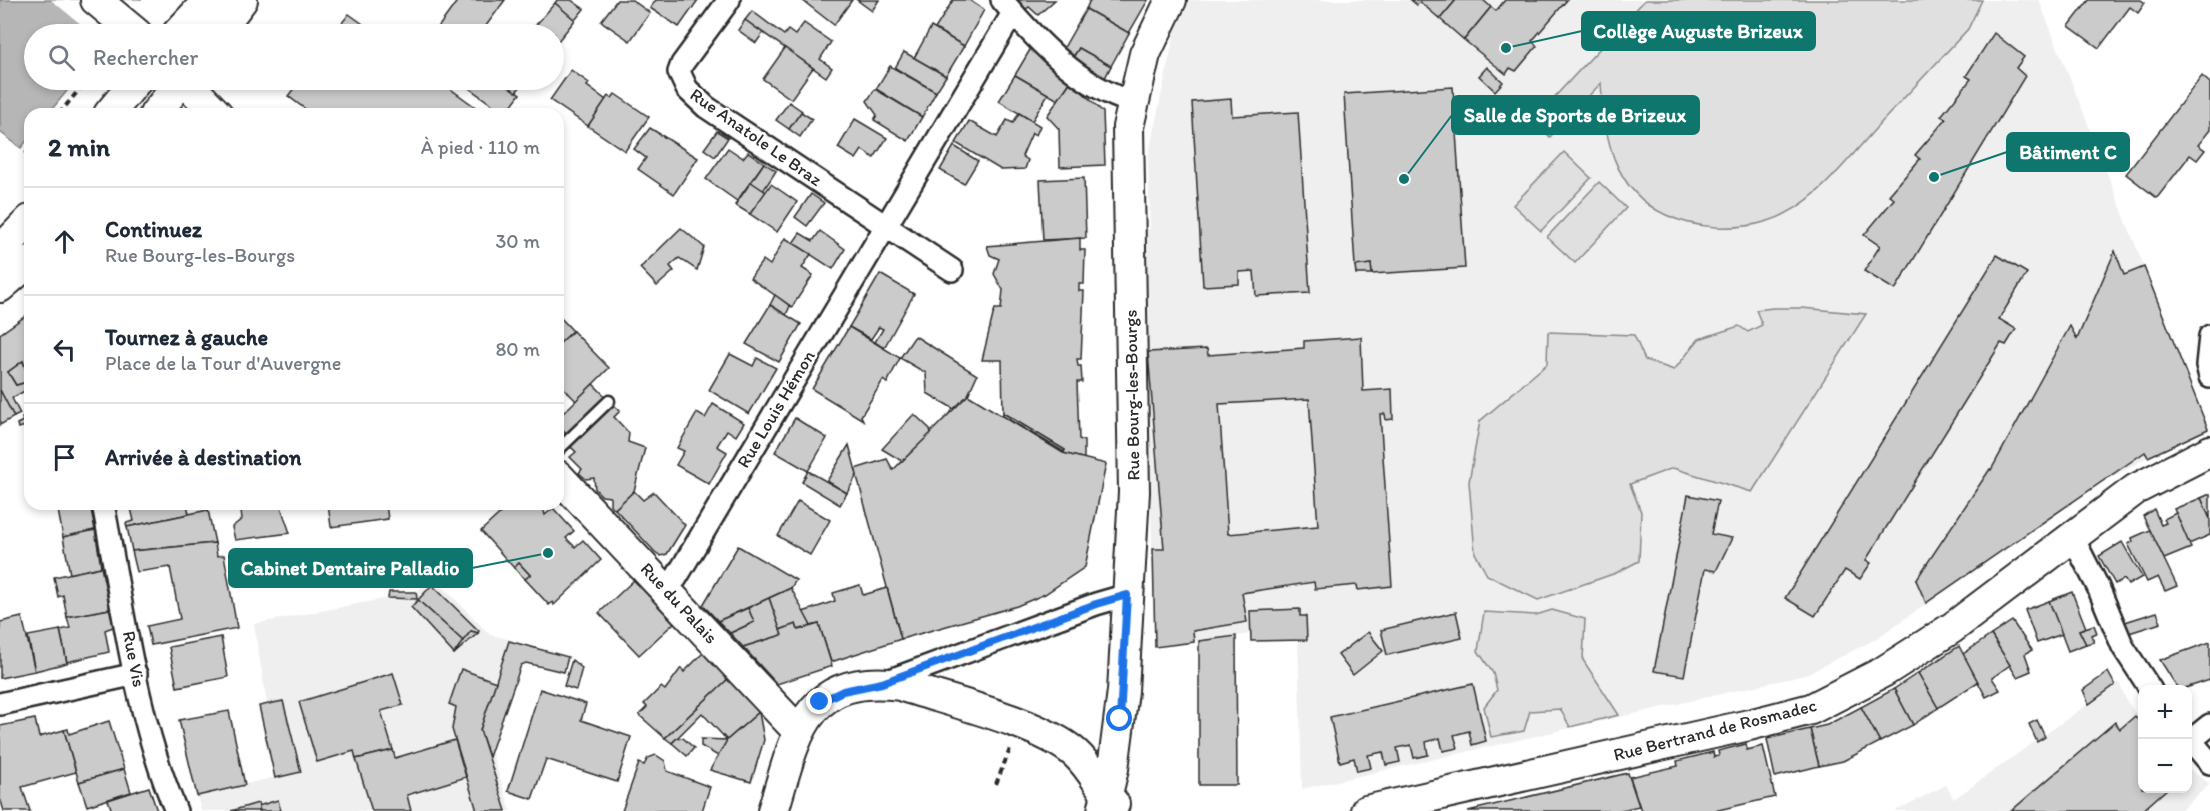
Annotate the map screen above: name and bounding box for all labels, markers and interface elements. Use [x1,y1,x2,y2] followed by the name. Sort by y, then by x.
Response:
[1582,12,1815,50] callout: Collège Auguste Brizeux
[1593,19,1804,44] text: Collège Auguste Brizeux
[24,24,564,90] search box
[45,41,78,74] icon: search
[93,44,198,71] text: Rechercher
[686,83,826,191] street label: Rue Anatole Le Braz
[1452,96,1699,134] callout: Salle de Sports de Brizeux
[1464,103,1687,128] text: Salle de Sports de Brizeux
[48,131,110,163] text: 2 min
[2007,133,2129,171] callout: Bâtiment C
[421,135,540,159] text: À pied · 110 m
[2019,140,2117,164] text: Bâtiment C
[105,216,202,243] text: Continuez
[48,225,81,258] icon: ahead
[495,229,540,253] text: 30 m
[105,243,295,267] text: Rue Bourg-les-Bourgs
[1120,309,1144,481] street label: Rue Bourg-les-Bourgs
[105,324,268,351] text: Tournez à gauche
[48,333,81,366] icon: left
[495,337,540,361] text: 80 m
[732,346,820,472] street label: Rue Louis Hémon
[105,351,341,375] text: Place de la Tour d'Auvergne
[48,441,81,474] icon: arrive
[105,444,301,471] text: Arrivée à destination
[229,549,472,587] callout: Cabinet Dentaire Palladio
[241,556,459,580] text: Cabinet Dentaire Palladio
[636,558,722,648] street label: Rue du Palais
[118,629,150,689] street label: Rue Vis
[2138,685,2192,793] map controls
[2138,685,2192,739] button: +
[806,688,832,714] route end
[1611,694,1819,766] street label: Rue Bertrand de Rosmadec
[1106,705,1132,731] route start
[2138,739,2192,793] button: −

